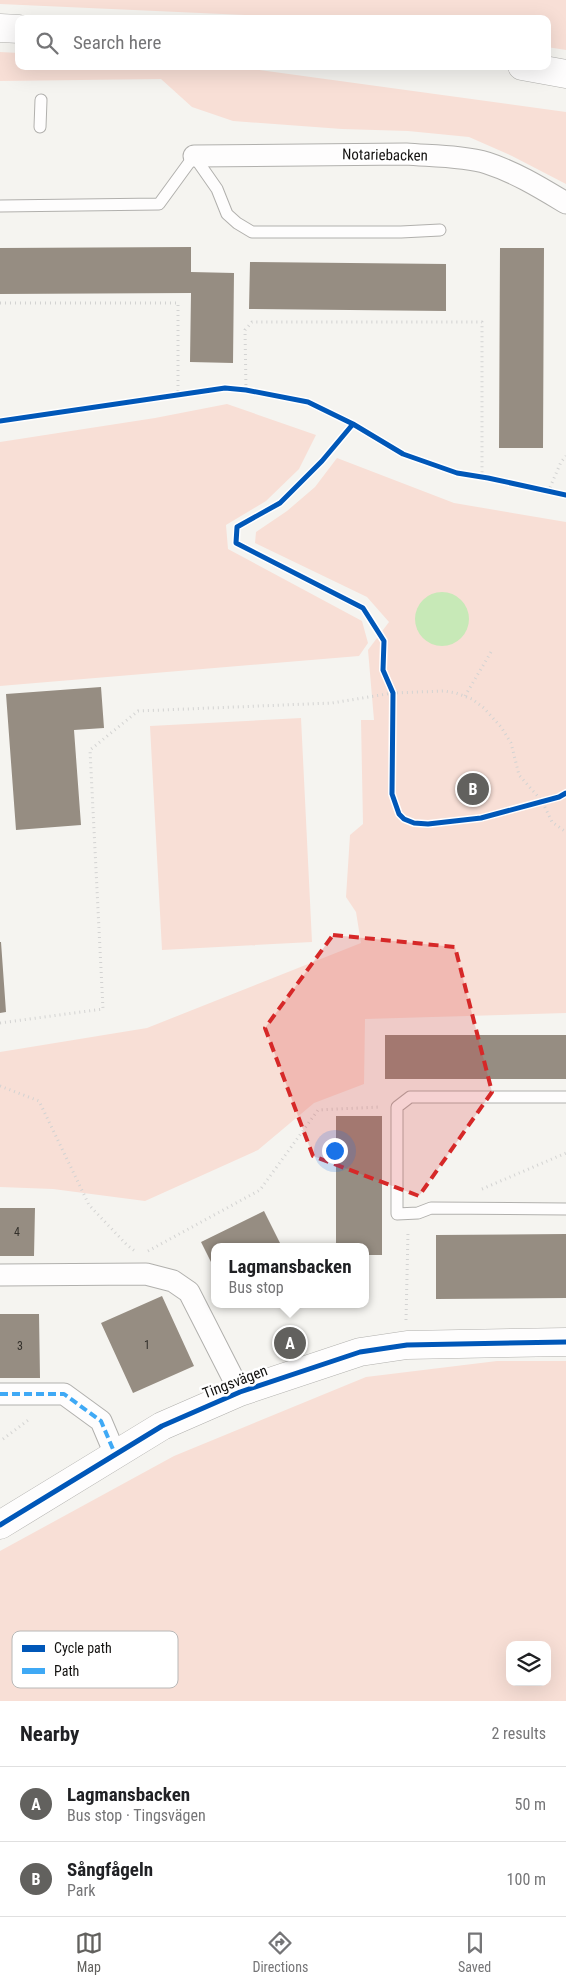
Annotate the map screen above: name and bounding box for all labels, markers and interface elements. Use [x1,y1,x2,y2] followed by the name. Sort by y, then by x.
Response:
[15,15,551,70] search box
[33,29,61,57] icon: search
[73,31,161,54] text: Search here
[342,145,428,165] street label: Notariebacken
[457,770,489,808] pin: B
[322,1138,348,1164] your location
[14,1225,20,1239] house number: 4
[211,1243,369,1308] popup
[228,1255,352,1278] text: Lagmansbacken
[228,1278,284,1297] text: Bus stop
[274,1324,306,1362] pin: A
[144,1338,150,1352] house number: 1
[17,1339,23,1353] house number: 3
[200,1361,270,1403] street label: Tingsvägen
[12,1631,178,1688] legend
[54,1640,112,1656] text: Cycle path
[506,1641,551,1686] map controls
[506,1641,551,1686] button: layers
[54,1663,79,1679] text: Path
[20,1722,79,1746] text: Nearby
[491,1724,546,1743] text: 2 results
[67,1783,190,1806] text: Lagmansbacken
[31,1795,41,1814] text: A
[514,1795,546,1814] text: 50 m
[67,1806,206,1825] text: Bus stop · Tingsvägen
[67,1858,153,1881] text: Sångfågeln
[32,1870,40,1889] text: B
[507,1870,546,1889] text: 100 m
[67,1881,96,1900] text: Park
[75,1929,103,1975] tab: Map
[252,1929,308,1975] tab: Directions
[458,1929,491,1975] tab: Saved

